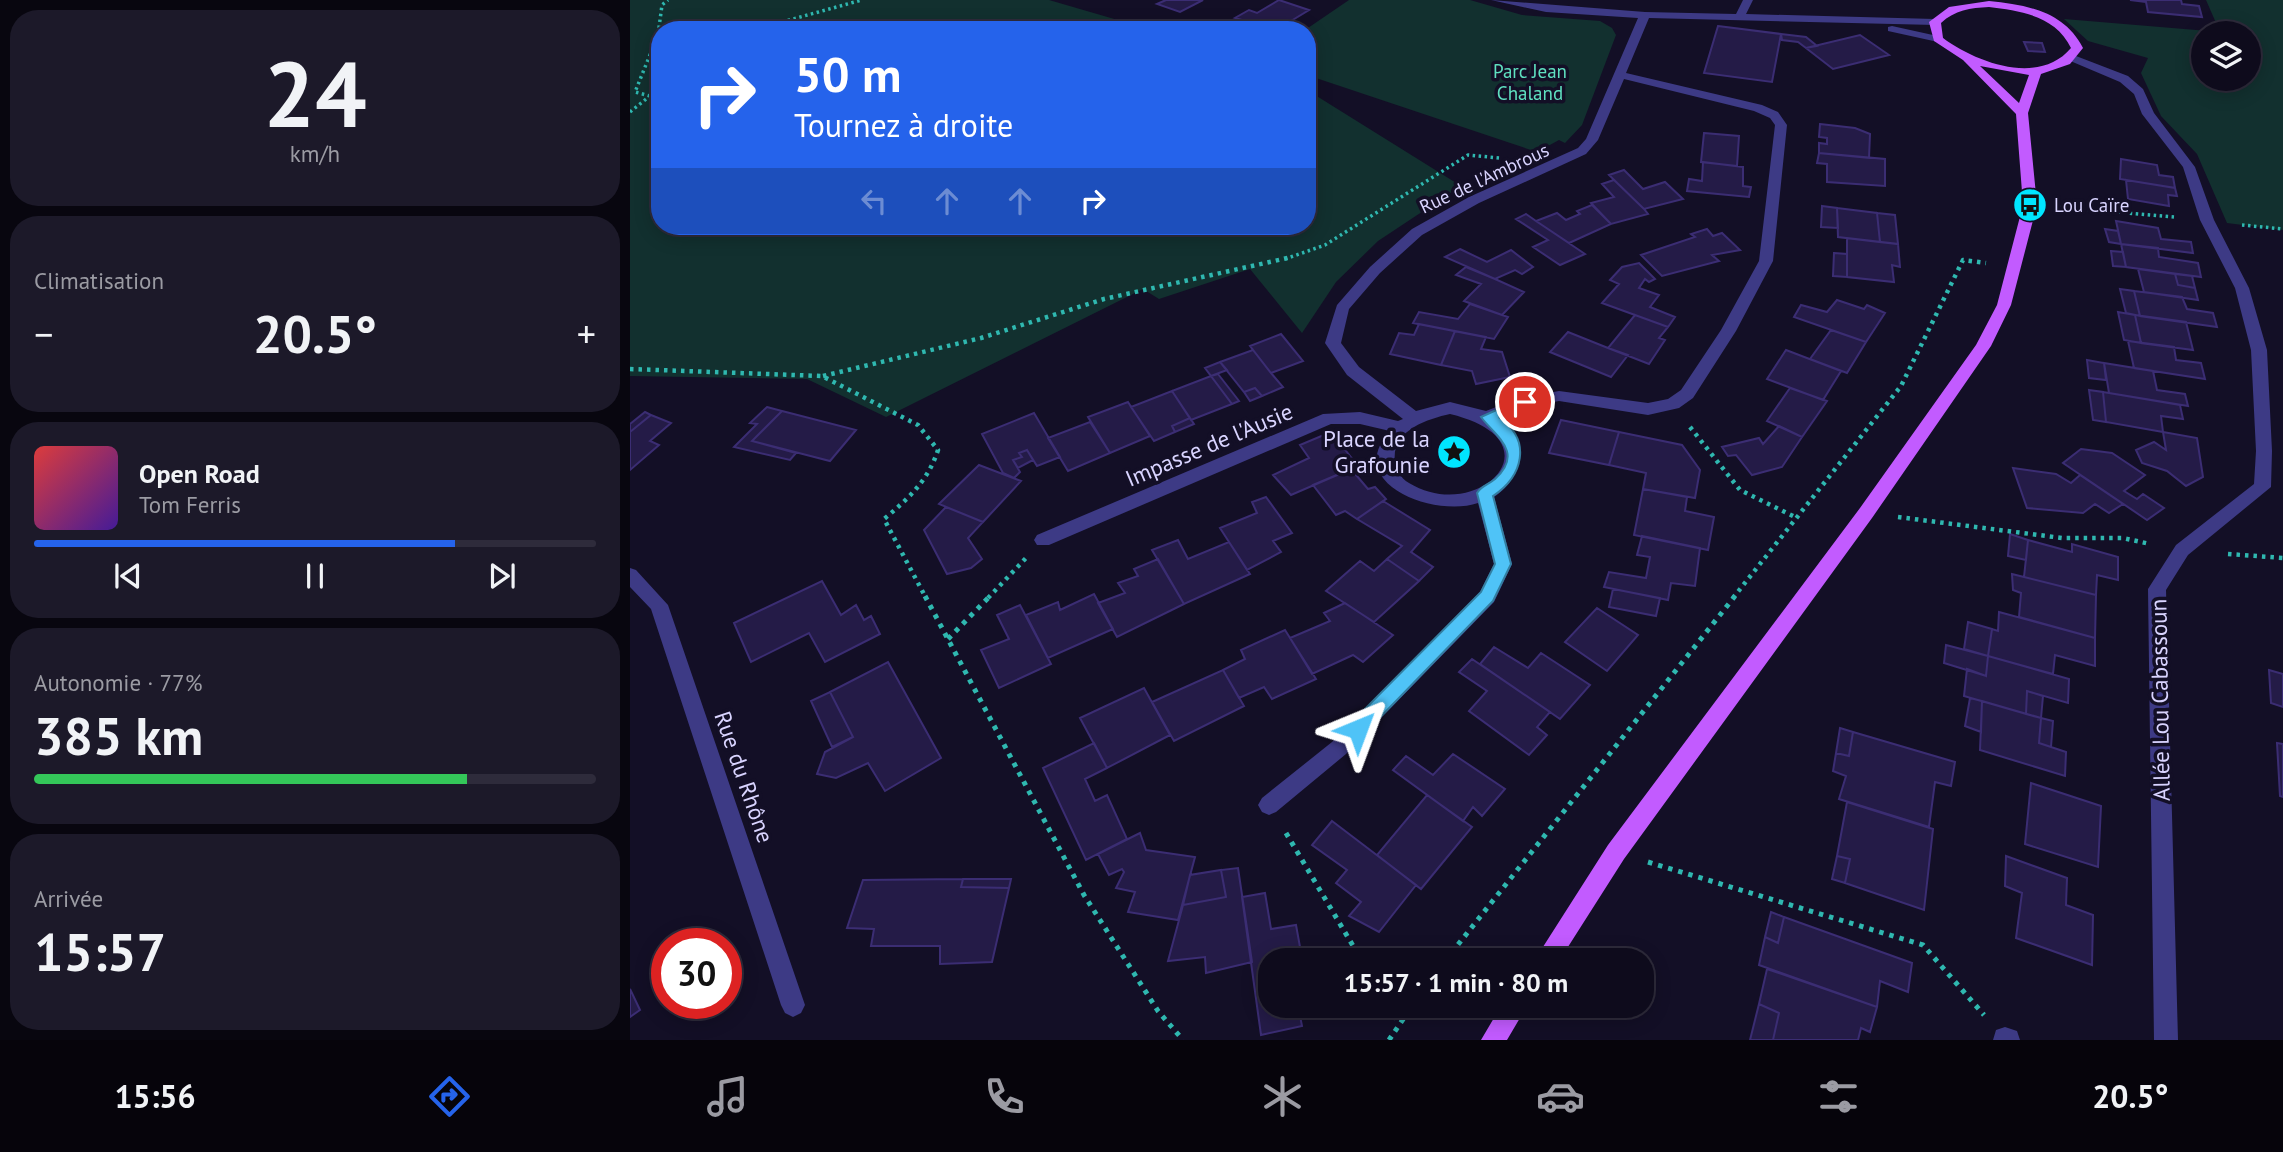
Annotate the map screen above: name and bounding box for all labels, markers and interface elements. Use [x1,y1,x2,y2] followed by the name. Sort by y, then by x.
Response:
[2191,21,2261,91] map controls
[2191,21,2261,91] button: layers
[263,34,367,152] text: 24
[794,42,901,106] text: 50 m
[679,49,770,140] icon: right
[1493,59,1567,105] park label: Parc Jean Chaland
[794,104,1013,146] text: Tournez à droite
[1415,138,1553,218] street label: Rue de l'Ambrous
[290,139,340,168] text: km/h
[855,182,893,220] icon: left
[928,182,966,220] icon: ahead
[1001,182,1039,220] icon: ahead
[1074,182,1112,220] icon: right
[2011,186,2049,224] bus stop icon: Lou Caïre
[2054,193,2129,217] place label: Lou Caïre
[34,266,164,295] text: Climatisation
[253,300,377,367] text: 20.5°
[34,309,53,358] text: −
[577,309,596,358] text: +
[1495,372,1555,432] pin
[1506,383,1544,421] icon: arrive
[1121,396,1297,493] street label: Impasse de l'Ausie
[1323,424,1430,479] place label: Place de la Grafounie
[1435,433,1473,471] place icon: Place de la Grafounie
[139,457,260,490] text: Open Road
[139,490,241,519] text: Tom Ferris
[109,557,147,595] icon: previous
[296,557,334,595] icon: pause
[483,557,521,595] icon: next
[2143,599,2176,801] street label: Allée Lou Cabassoun
[34,668,202,697] text: Autonomie · 77%
[1321,692,1395,766] position arrow
[34,702,203,769] text: 385 km
[708,707,781,847] street label: Rue du Rhône
[34,884,103,913] text: Arrivée
[34,918,166,985] text: 15:57
[651,928,742,1019] speed limit sign: 30
[1344,966,1568,999] text: 15:57 · 1 min · 80 m
[425,1072,474,1121] icon: directions
[703,1072,752,1121] icon: music
[980,1072,1029,1121] icon: phone
[1258,1072,1307,1121] icon: climate
[1536,1072,1585,1121] icon: car
[1814,1072,1863,1121] icon: filters
[114,1075,196,1117] text: 15:56
[2092,1075,2169,1117] text: 20.5°

